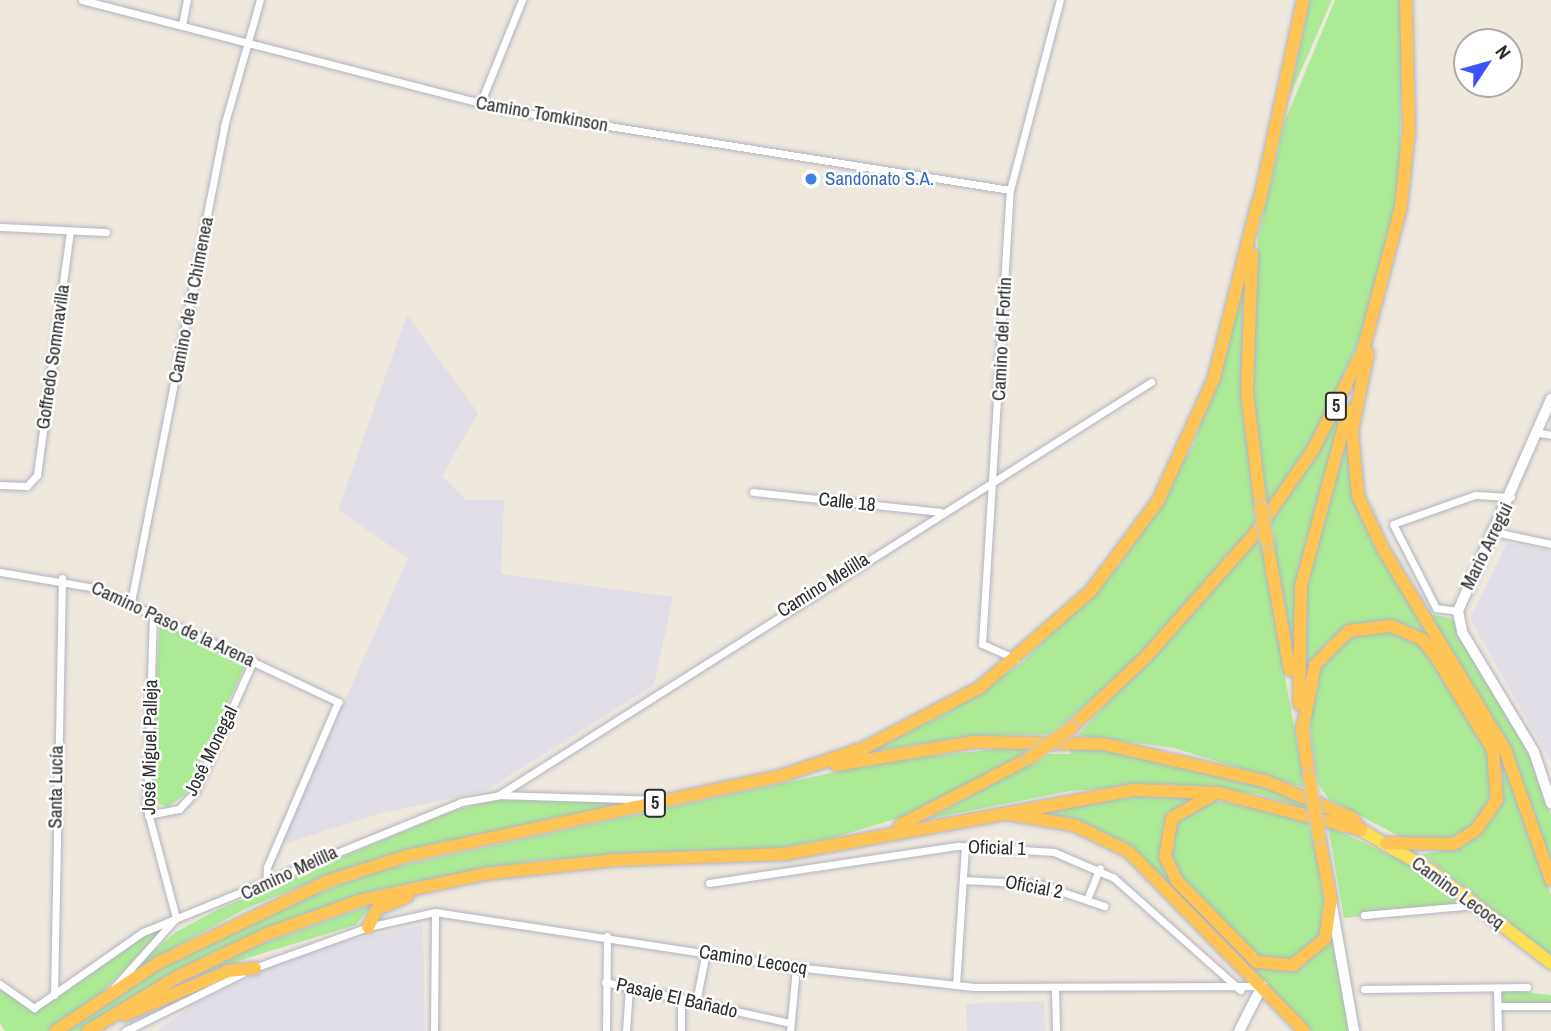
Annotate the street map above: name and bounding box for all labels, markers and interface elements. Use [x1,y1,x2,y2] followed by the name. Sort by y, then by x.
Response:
[1453,28,1523,98] north arrow
[1490,40,1517,64] text: N
[474,91,610,137] street label: Camino Tomkinson
[825,168,934,190] place label: Sandonato S.A.
[803,171,819,187] marker: Sandonato S.A.
[164,215,218,385] street label: Camino de la Chimenea
[987,277,1017,401] street label: Camino del Fortin
[32,283,74,431] street label: Goffredo Sommavilla
[1324,392,1348,420] road number: 5
[817,488,877,516] street label: Calle 18
[1456,498,1518,594] street label: Mario Arregui
[773,548,873,622] street label: Camino Melilla
[87,576,259,672] street label: Camino Paso de la Arena
[137,679,163,815] street label: José Miguel Palleja
[179,702,243,800] street label: José Monegal
[44,745,68,829] street label: Santa Lucía
[643,788,667,818] road number: 5
[968,836,1026,860] street label: Oficial 1
[237,841,341,905] street label: Camino Melilla
[1407,852,1509,934] street label: Camino Lecocq
[1003,870,1065,904] street label: Oficial 2
[697,940,809,980] street label: Camino Lecocq
[614,973,740,1023] street label: Pasaje El Bañado

